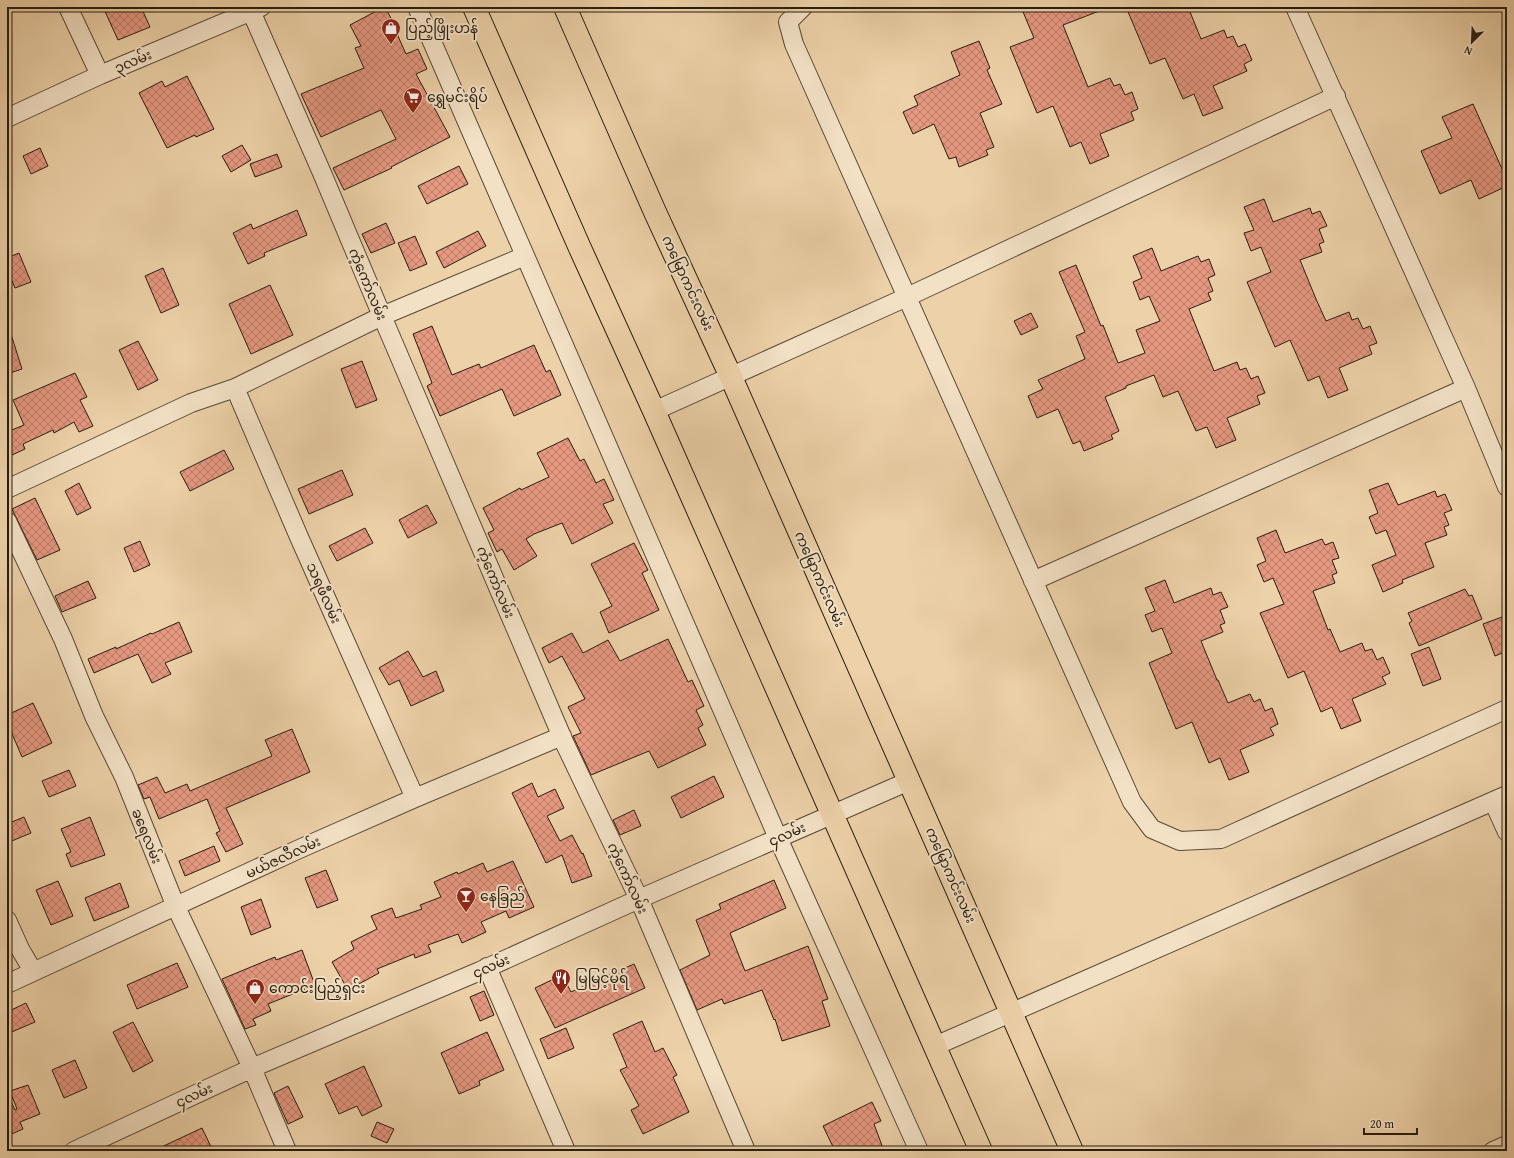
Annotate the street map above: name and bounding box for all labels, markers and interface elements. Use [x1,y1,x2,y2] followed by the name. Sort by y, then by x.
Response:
[380,17,402,45] shop icon: ပြည့်ဖြိုးဟန်
[405,18,478,40] place label: ပြည့်ဖြိုးဟန်
[1452,22,1492,62] north arrow
[1461,42,1475,60] text: N
[111,44,156,80] street label: ၃လမ်း
[402,86,424,114] supermarket icon: ရွှေမင်းရိပ်
[427,87,488,109] place label: ရွှေမင်းရိပ်
[655,232,719,335] street label: ကမြောကင်းလမ်း
[344,245,392,323] street label: ကံ့ကော်လမ်း
[788,528,850,631] street label: ကမြောကင်းလမ်း
[472,543,520,621] street label: ကံ့ကော်လမ်း
[300,559,346,628] street label: သရဖီလမ်း
[125,805,167,867] street label: ခရေလမ်း
[765,817,810,853] street label: ၄လမ်း
[919,824,981,927] street label: ကမြောကင်းလမ်း
[242,831,324,883] street label: မယ်ဇလီလမ်း
[603,839,653,917] street label: ကံ့ကော်လမ်း
[455,885,477,913] bar icon: နေခြည်
[480,886,525,908] place label: နေခြည်
[469,949,514,985] street label: ၄လမ်း
[550,967,572,995] restaurant icon: မြမြင့်မိုရ်
[575,968,630,990] place label: မြမြင့်မိုရ်
[244,977,266,1005] shop icon: ကောင်းပြည့်ရှင်း
[269,978,365,1000] place label: ကောင်းပြည့်ရှင်း
[172,1078,217,1114] street label: ၄လမ်း
[1364,1110,1417,1136] scale bar
[1370,1115,1394,1132] text: 20 m

